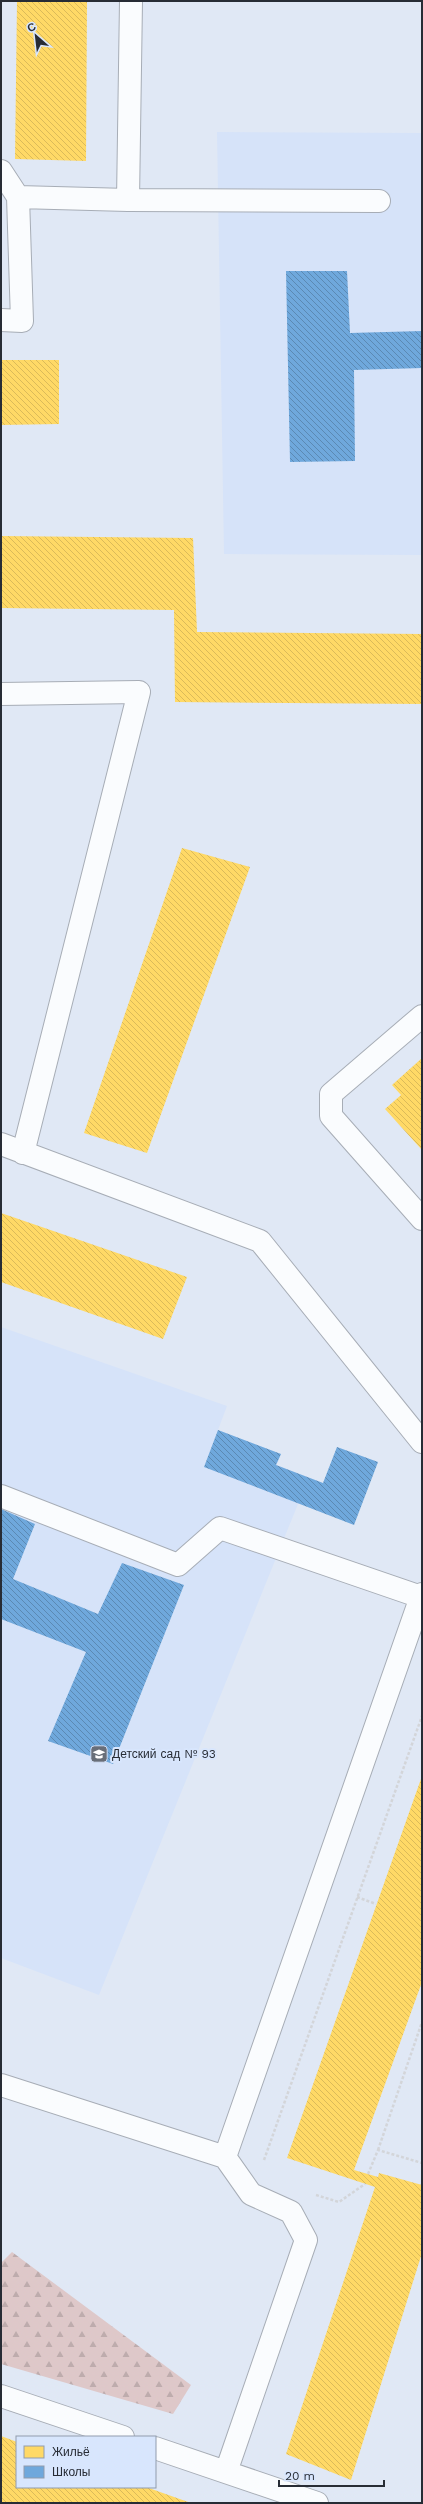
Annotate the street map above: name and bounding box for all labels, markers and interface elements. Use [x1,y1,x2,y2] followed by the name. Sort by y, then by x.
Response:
[16,16,56,56] north arrow
[25,20,38,35] text: С
[89,1744,109,1764] school or university icon: Детский сад № 93
[112,1747,216,1761] place label: Детский сад № 93
[16,2436,156,2488] legend
[52,2445,90,2459] text: Жильё
[279,2462,384,2488] scale bar
[52,2465,90,2479] text: Школы
[285,2469,315,2483] text: 20 m

